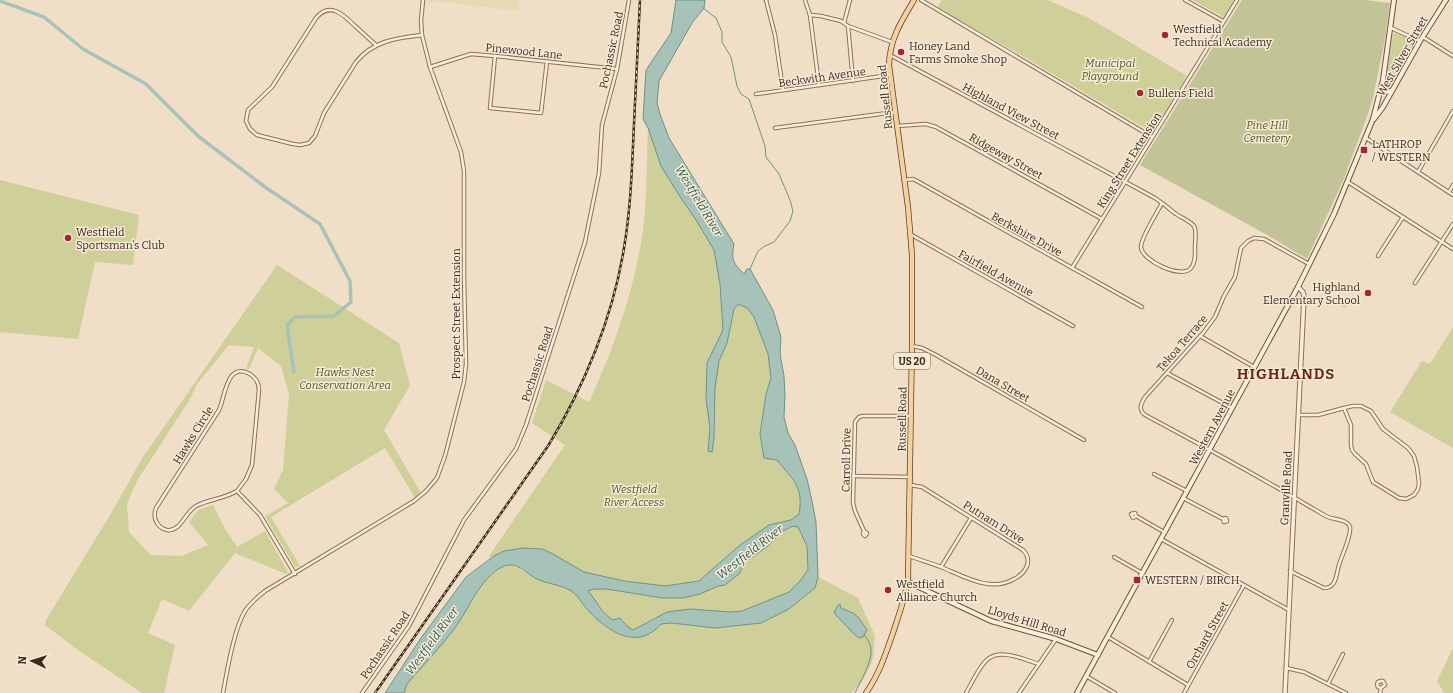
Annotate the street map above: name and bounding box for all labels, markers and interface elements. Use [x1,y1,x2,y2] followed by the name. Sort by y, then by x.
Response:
[597,10,626,90] street label: Pochassic Road
[1374,14,1431,99] street label: West Silver Street
[1173,23,1272,49] place label: Westfield Technical Academy
[1160,30,1170,40] marker: Westfield Technical Academy
[909,40,1007,66] place label: Honey Land Farms Smoke Shop
[485,41,563,62] street label: Pinewood Lane
[896,47,906,57] marker: Honey Land Farms Smoke Shop
[1081,57,1139,83] park label: Municipal Playground
[876,64,895,130] street label: Russell Road
[778,65,867,90] street label: Beckwith Avenue
[960,80,1061,143] street label: Highland View Street
[1148,87,1214,100] place label: Bullens Field
[1135,88,1145,98] marker: Bullens Field
[1095,110,1164,211] street label: King Street Extension
[1244,119,1292,145] park label: Pine Hill Cemetery
[967,131,1045,182] street label: Ridgeway Street
[1372,138,1431,164] place label: LATHROP / WESTERN
[1359,145,1369,155] marker: LATHROP / WESTERN
[672,163,726,240] water label: Westfield River
[989,210,1064,259] street label: Berkshire Drive
[76,226,165,252] place label: Westfield Sportsman's Club
[63,233,73,243] marker: Westfield Sportsman's Club
[956,247,1035,299] street label: Fairfield Avenue
[450,248,463,380] street label: Prospect Street Extension
[1263,281,1360,307] place label: Highland Elementary School
[1363,288,1373,298] marker: Highland Elementary School
[1154,312,1211,374] street label: Tekoa Terrace
[519,324,556,403] street label: Pochassic Road
[894,353,930,369] road number: US 20
[974,364,1032,405] street label: Dana Street
[1237,365,1335,383] district label: HIGHLANDS
[299,366,391,392] park label: Hawks Nest Conservation Area
[895,386,910,452] street label: Russell Road
[1187,387,1238,467] street label: Western Avenue
[171,404,216,467] street label: Hawks Circle
[839,428,854,492] street label: Carroll Drive
[1278,450,1295,526] street label: Granville Road
[604,483,664,509] park label: Westfield River Access
[961,498,1027,546] street label: Putnam Drive
[714,521,787,582] water label: Westfield River
[1145,574,1240,587] place label: WESTERN / BIRCH
[1132,575,1142,585] marker: WESTERN / BIRCH
[896,578,977,604] place label: Westfield Alliance Church
[883,585,893,595] marker: Westfield Alliance Church
[1183,599,1231,671] street label: Orchard Street
[403,603,462,678] water label: Westfield River
[986,603,1068,640] street label: Lloyds Hill Road
[358,609,413,681] street label: Pochassic Road
[12,641,52,681] north arrow
[16,655,29,665] text: N

